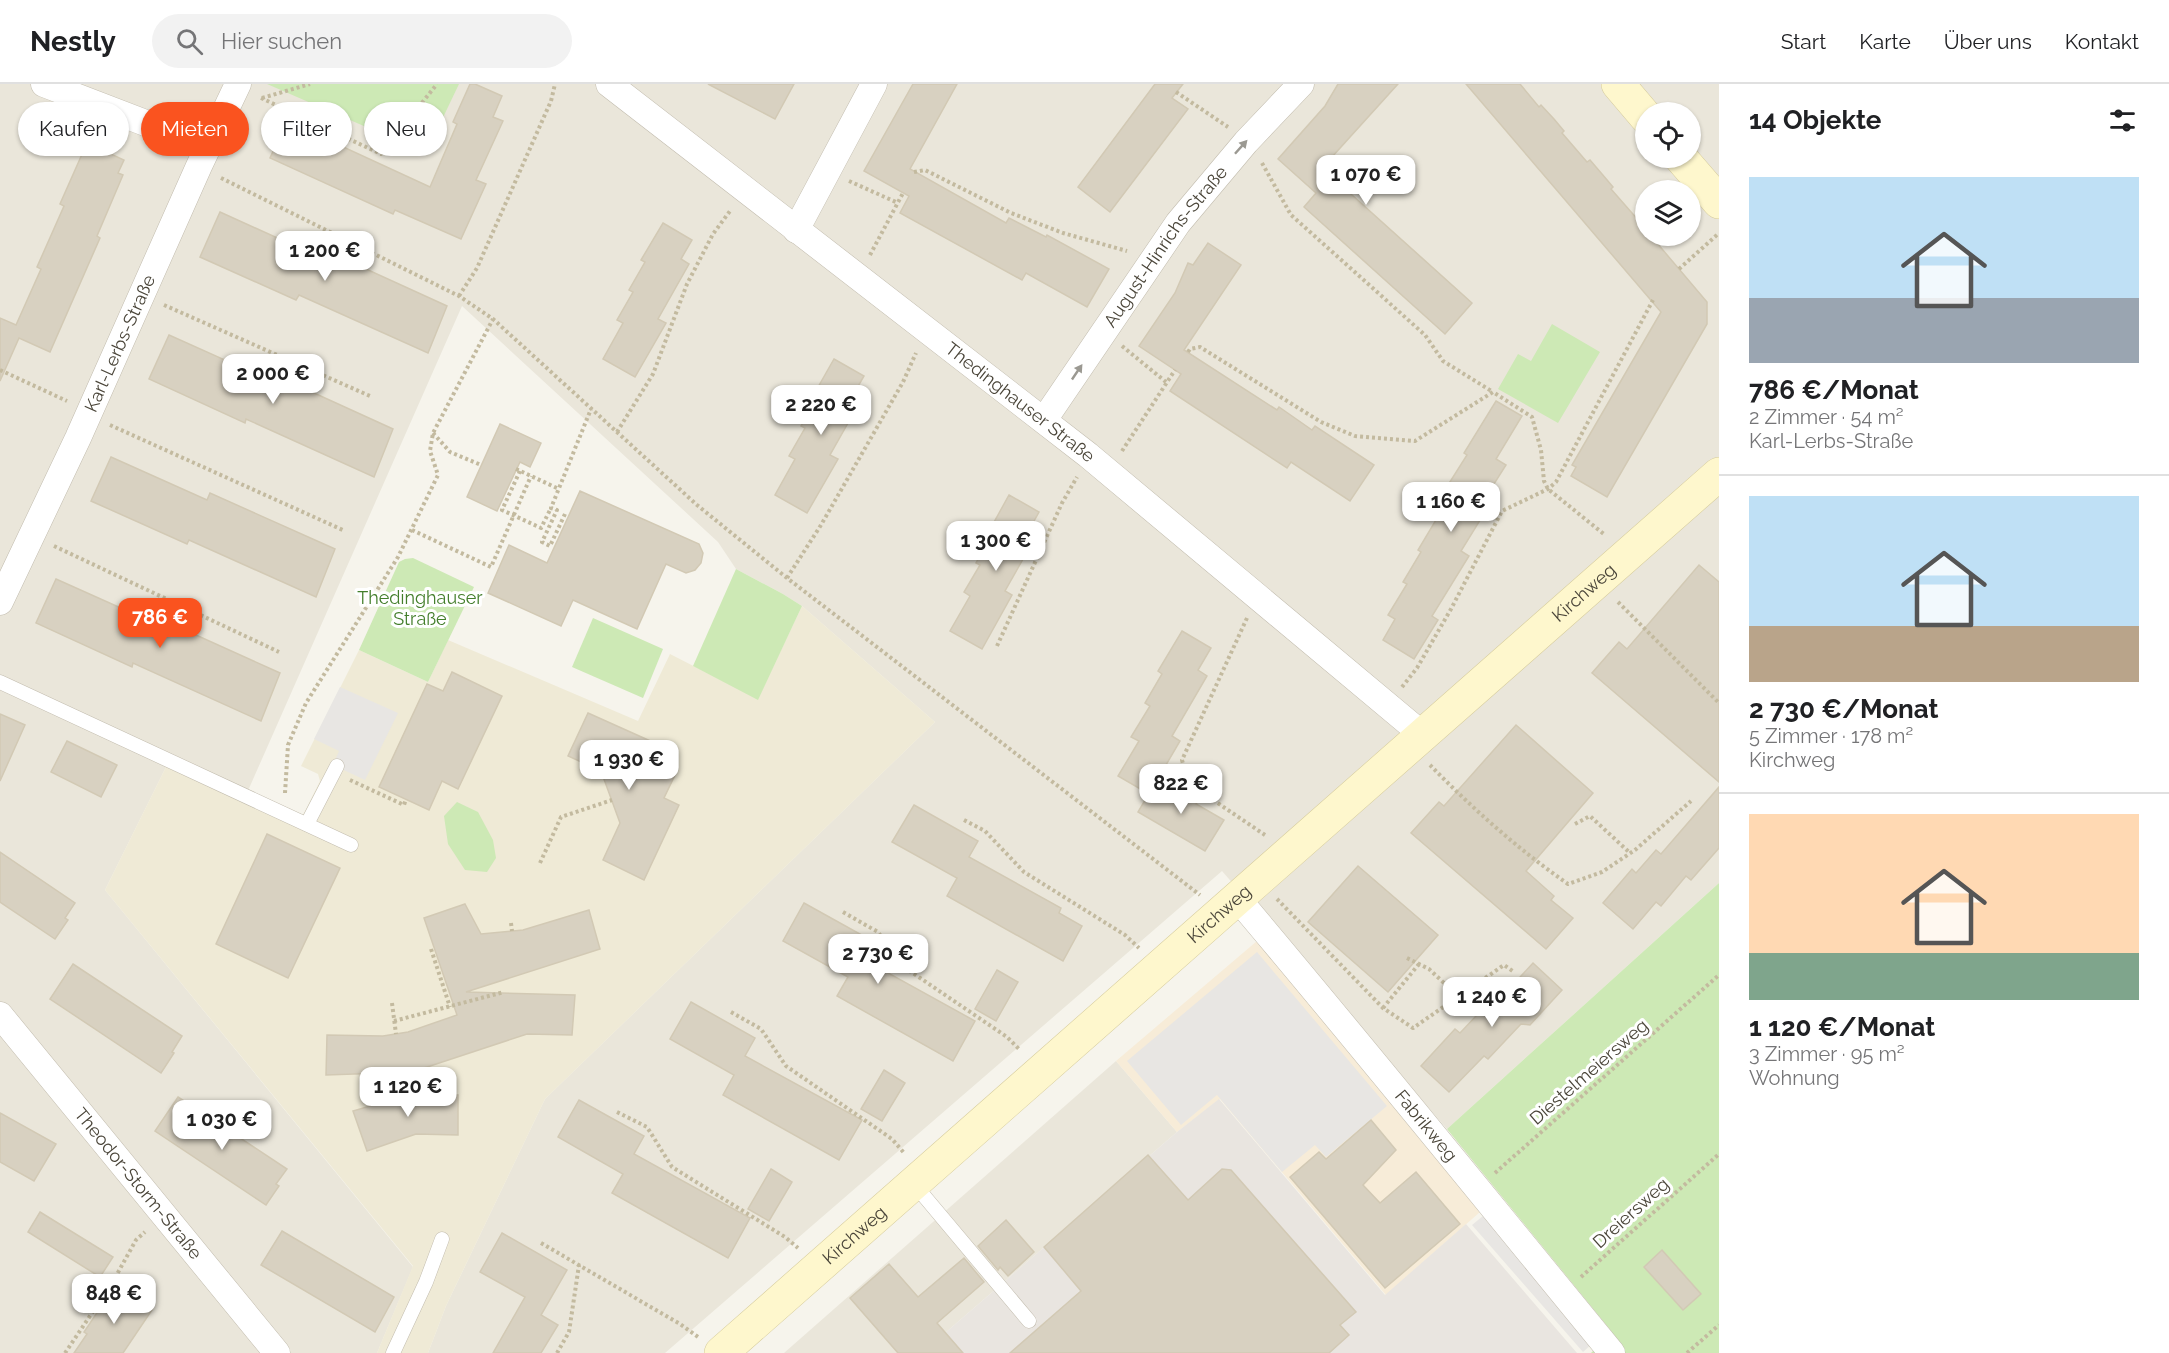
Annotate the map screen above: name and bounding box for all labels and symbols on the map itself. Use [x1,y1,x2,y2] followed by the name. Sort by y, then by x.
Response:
[1234,140,1247,155] one-way arrow
[1311,155,1421,206] pin: 1 070 €
[1099,161,1232,331] street label: August-Hinrichs-Straße
[270,231,380,282] pin: 1 200 €
[80,271,159,415] street label: Karl-Lerbs-Straße
[942,338,1100,467] street label: Thedinghauser Straße
[218,354,328,405] pin: 2 000 €
[1071,364,1082,380] one-way arrow
[766,385,876,436] pin: 2 220 €
[1396,482,1506,533] pin: 1 160 €
[941,521,1051,572] pin: 1 300 €
[1548,559,1620,626] street label: Kirchweg
[357,587,483,629] park label: Thedinghauser Straße
[118,598,202,649] pin: 786 €
[574,740,684,791] pin: 1 930 €
[1139,764,1223,815] pin: 822 €
[1183,880,1255,947] street label: Kirchweg
[823,934,933,985] pin: 2 730 €
[1437,977,1547,1028] pin: 1 240 €
[1525,1015,1652,1129] street label: Diestelmeiersweg
[353,1067,463,1118] pin: 1 120 €
[1391,1085,1462,1165] street label: Fabrikweg
[167,1100,277,1151] pin: 1 030 €
[70,1103,207,1263] street label: Theodor-Storm-Straße
[1588,1173,1673,1252] street label: Dreiersweg
[818,1201,890,1269] street label: Kirchweg
[72,1274,156,1325] pin: 848 €

